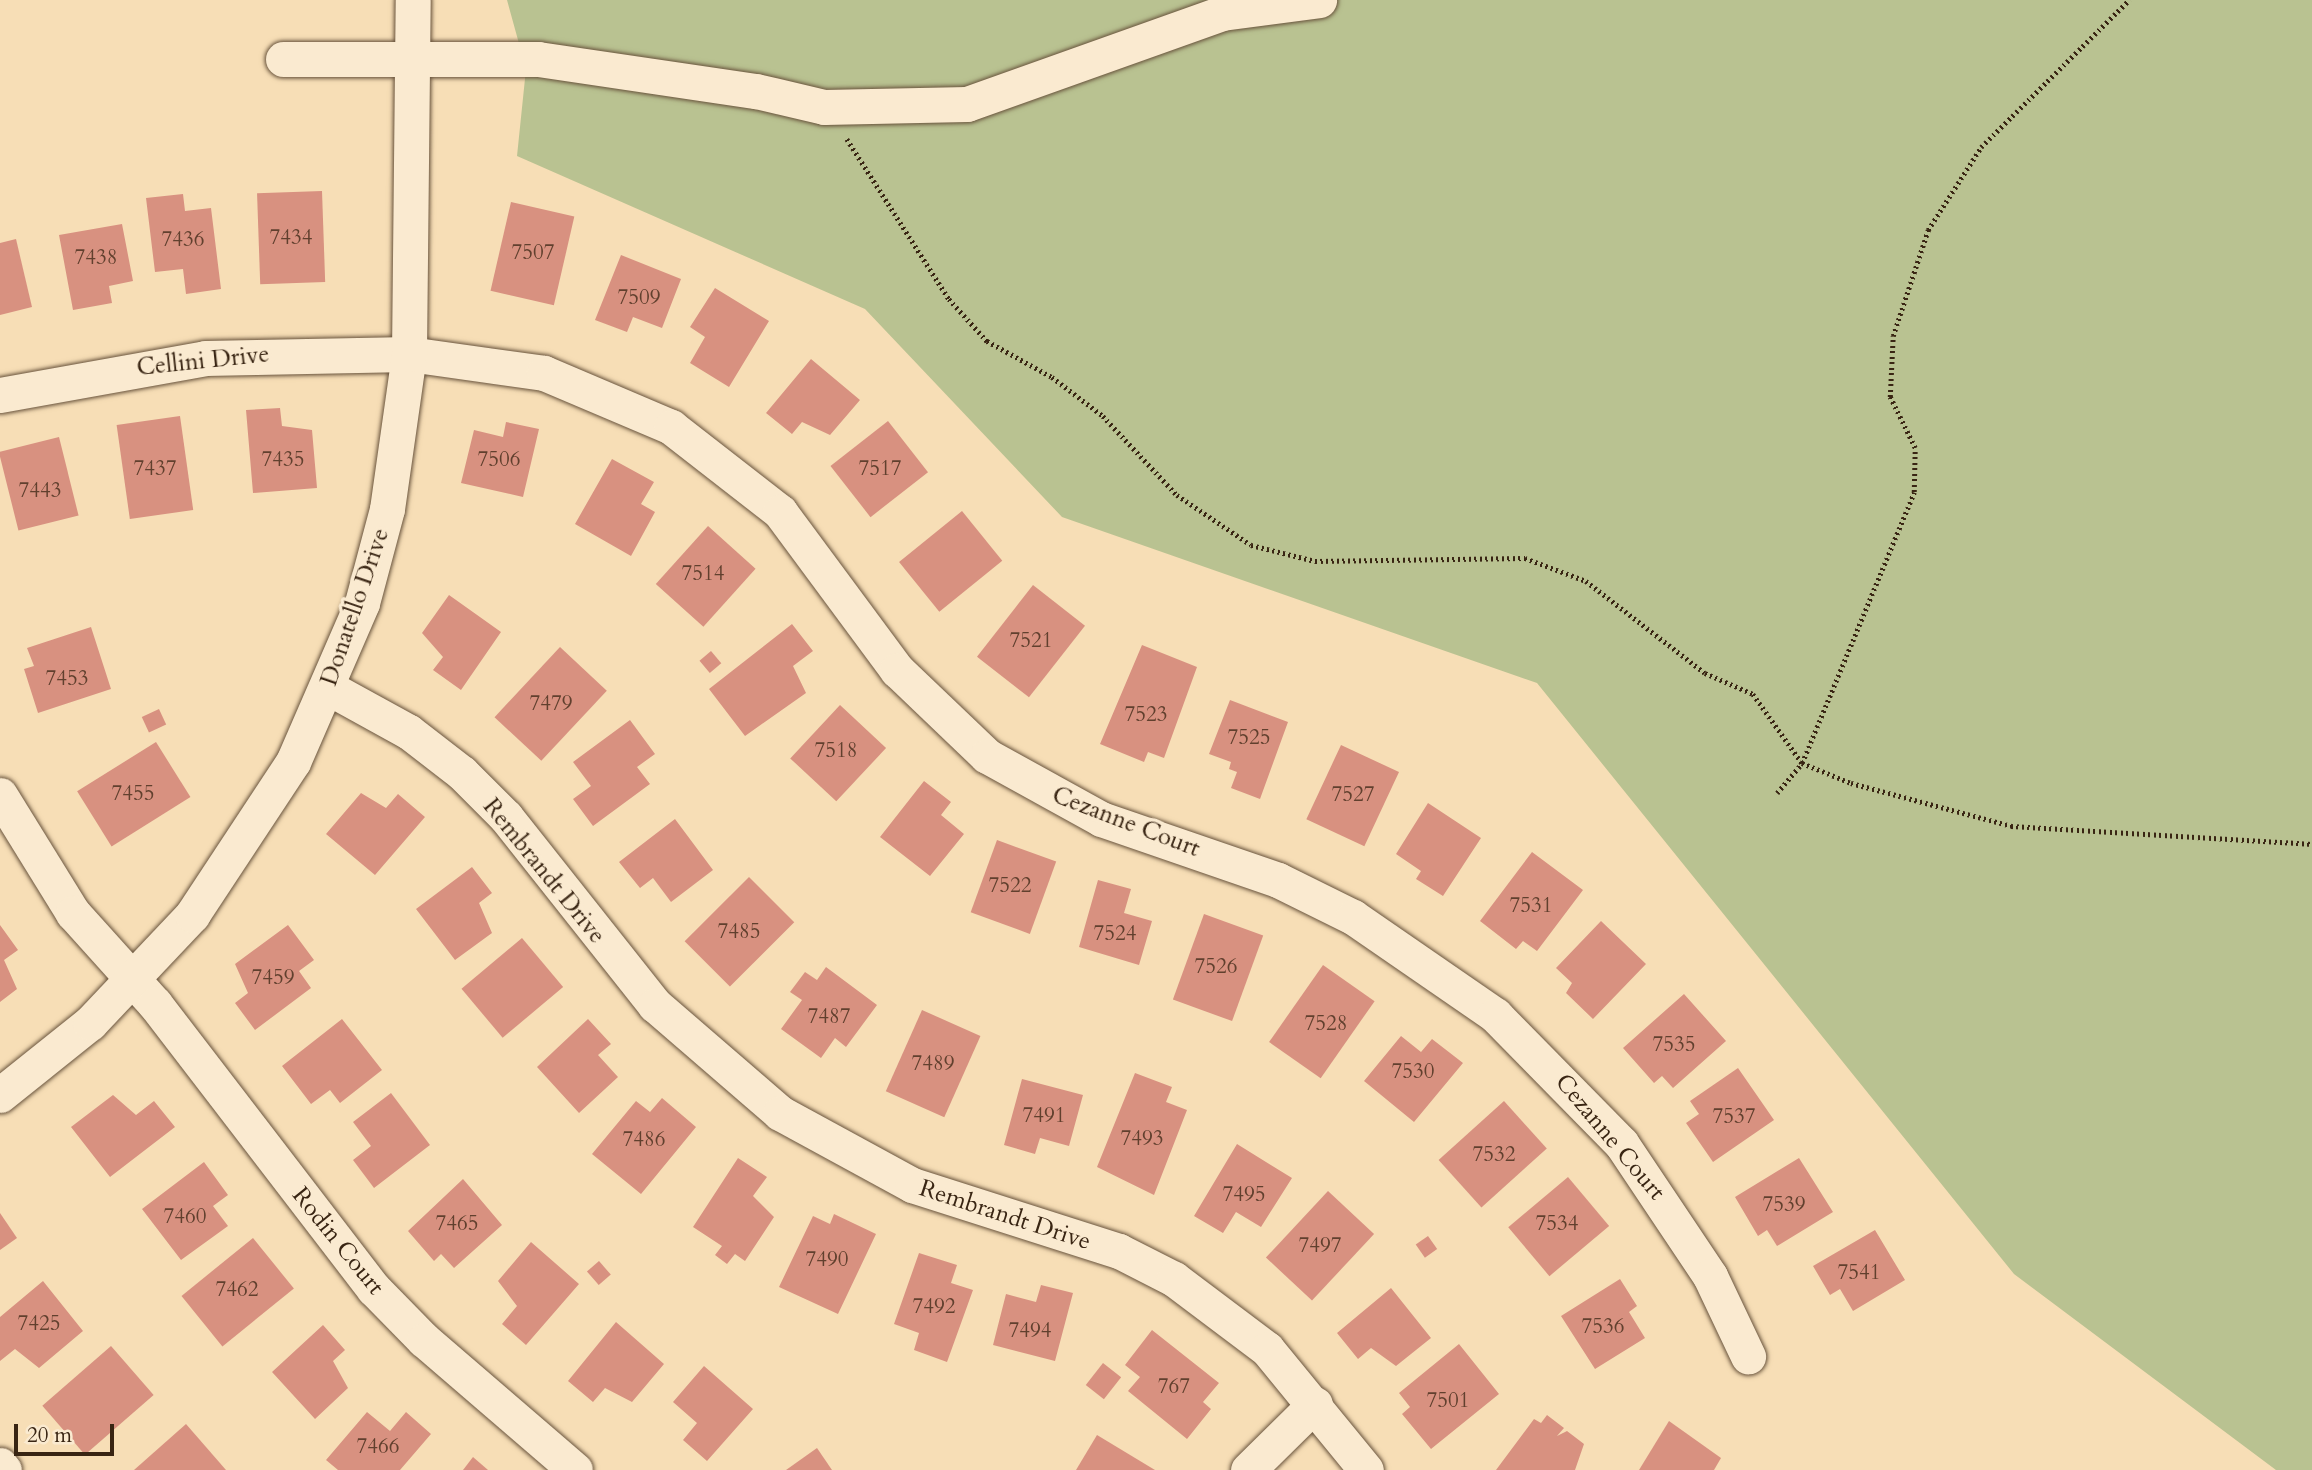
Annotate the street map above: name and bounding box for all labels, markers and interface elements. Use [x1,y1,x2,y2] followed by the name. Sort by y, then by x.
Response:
[269,225,313,251] house number: 7434
[161,227,205,253] house number: 7436
[511,240,555,266] house number: 7507
[74,245,118,271] house number: 7438
[617,285,661,311] house number: 7509
[135,340,271,382] street label: Cellini Drive
[261,447,305,473] house number: 7435
[477,447,521,473] house number: 7506
[133,456,177,482] house number: 7437
[858,456,902,482] house number: 7517
[18,478,62,504] house number: 7443
[315,524,395,690] street label: Donatello Drive
[681,561,725,587] house number: 7514
[1009,628,1053,654] house number: 7521
[45,666,89,692] house number: 7453
[529,691,573,717] house number: 7479
[1124,702,1168,728] house number: 7523
[1227,725,1271,751] house number: 7525
[814,738,858,764] house number: 7518
[111,781,155,807] house number: 7455
[1048,781,1204,863] street label: Cezanne Court
[1331,782,1375,808] house number: 7527
[477,793,611,949] street label: Rembrandt Drive
[988,873,1032,899] house number: 7522
[1509,893,1553,919] house number: 7531
[717,919,761,945] house number: 7485
[1093,921,1137,947] house number: 7524
[1194,954,1238,980] house number: 7526
[251,965,295,991] house number: 7459
[807,1004,851,1030] house number: 7487
[1304,1011,1348,1037] house number: 7528
[1652,1032,1696,1058] house number: 7535
[911,1051,955,1077] house number: 7489
[1391,1059,1435,1085] house number: 7530
[1549,1068,1671,1206] street label: Cezanne Court
[1022,1103,1066,1129] house number: 7491
[1712,1104,1756,1130] house number: 7537
[1120,1126,1164,1152] house number: 7493
[622,1127,666,1153] house number: 7486
[1472,1142,1516,1168] house number: 7532
[916,1174,1094,1256] street label: Rembrandt Drive
[286,1181,390,1301] street label: Rodin Court
[1222,1182,1266,1208] house number: 7495
[1762,1192,1806,1218] house number: 7539
[163,1204,207,1230] house number: 7460
[435,1211,479,1237] house number: 7465
[1535,1211,1579,1237] house number: 7534
[1298,1233,1342,1259] house number: 7497
[805,1247,849,1273] house number: 7490
[1837,1260,1881,1286] house number: 7541
[215,1277,259,1303] house number: 7462
[912,1294,956,1320] house number: 7492
[17,1311,61,1337] house number: 7425
[1581,1314,1625,1340] house number: 7536
[1008,1318,1052,1344] house number: 7494
[1158,1374,1190,1400] house number: 767
[1426,1388,1470,1414] house number: 7501
[18,1410,117,1454] scale bar
[27,1421,72,1450] text: 20 m
[356,1434,400,1460] house number: 7466

